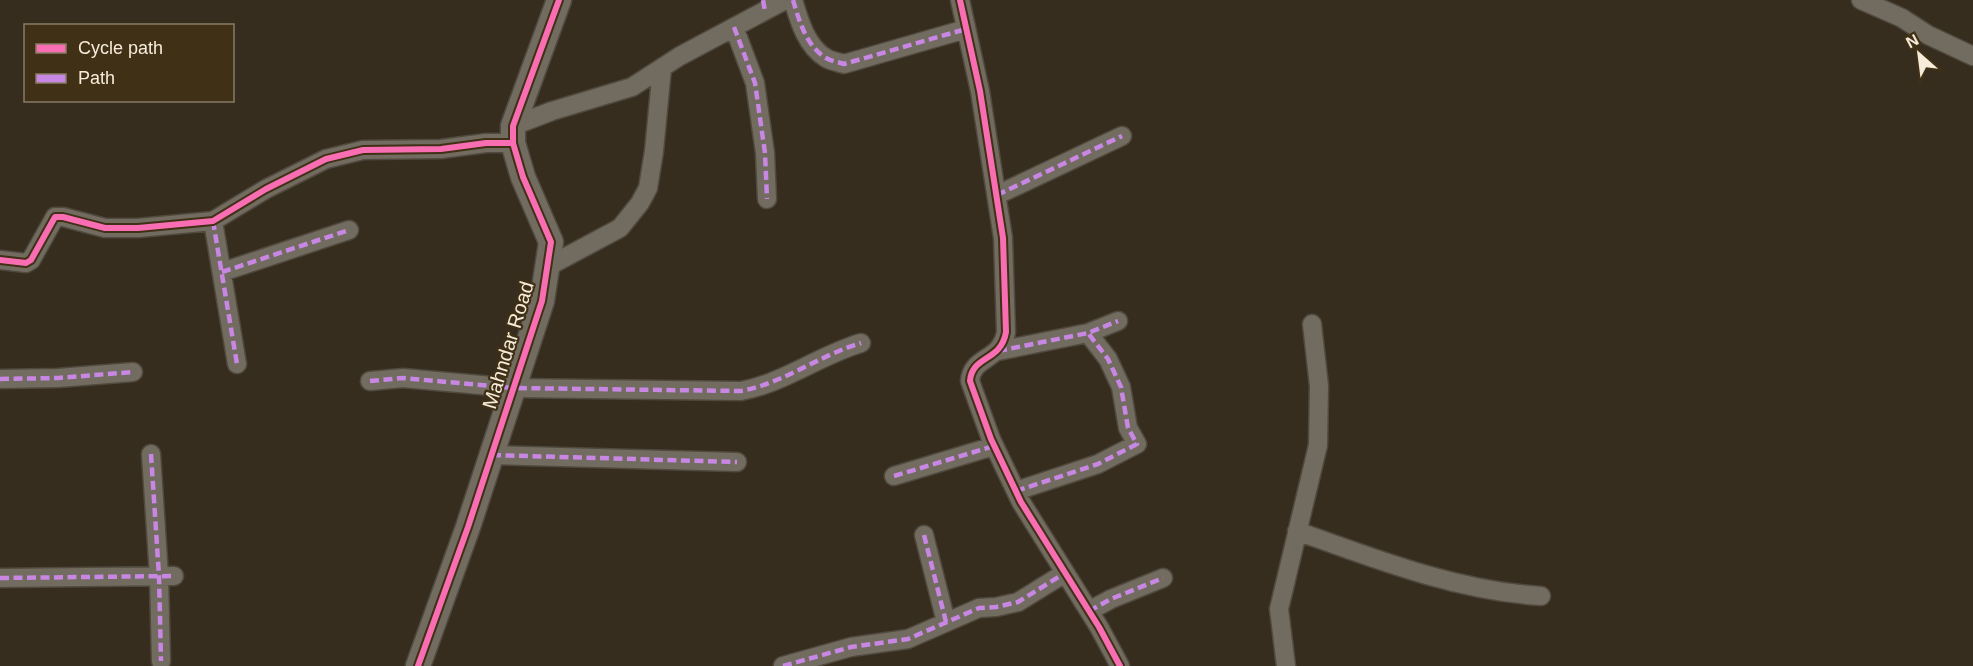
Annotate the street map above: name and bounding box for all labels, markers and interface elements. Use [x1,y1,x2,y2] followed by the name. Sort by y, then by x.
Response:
[24,24,234,102] legend
[1889,24,1949,84] north arrow
[1903,31,1921,51] text: N
[78,38,163,58] text: Cycle path
[78,68,115,88] text: Path
[478,279,538,411] street label: Mahndar Road

